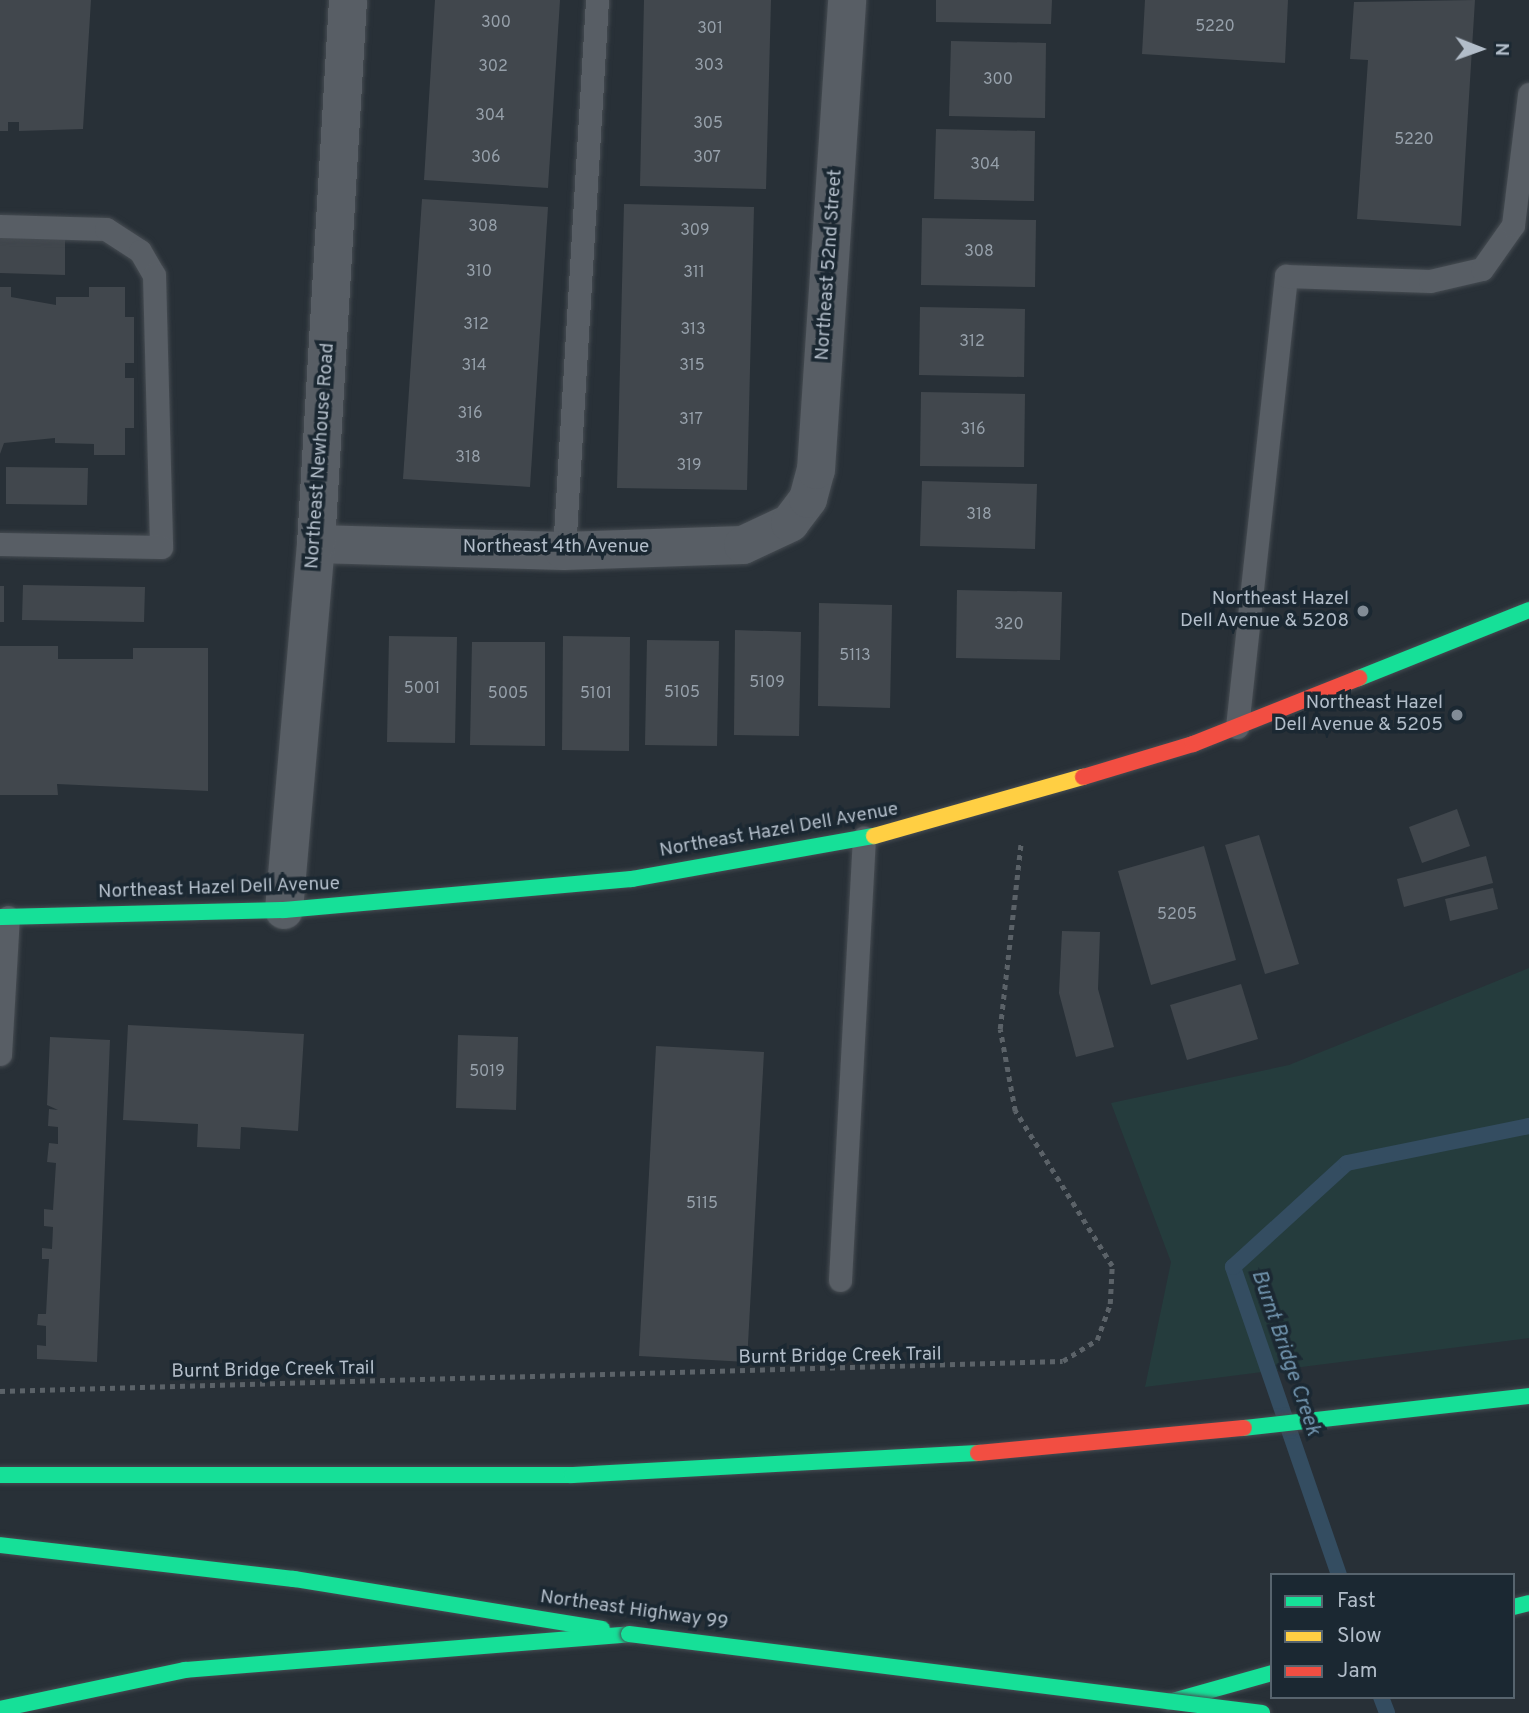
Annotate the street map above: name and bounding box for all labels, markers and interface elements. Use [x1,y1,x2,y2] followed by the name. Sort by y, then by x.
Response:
[481,13,511,33] house number: 300
[1445,14,1515,84] north arrow
[1195,17,1235,37] house number: 5220
[697,19,723,39] house number: 301
[1489,42,1513,56] text: N
[694,56,724,76] house number: 303
[478,57,508,77] house number: 302
[983,70,1013,90] house number: 300
[475,106,505,126] house number: 304
[693,114,723,134] house number: 305
[1394,130,1434,150] house number: 5220
[471,148,501,168] house number: 306
[693,148,721,168] house number: 307
[970,155,1000,175] house number: 304
[812,169,848,361] street label: Northeast 52nd Street
[468,217,498,237] house number: 308
[680,221,710,241] house number: 309
[964,242,994,262] house number: 308
[466,262,492,282] house number: 310
[683,263,705,283] house number: 311
[463,315,489,335] house number: 312
[680,320,706,340] house number: 313
[959,332,985,352] house number: 312
[302,342,340,570] street label: Northeast Newhouse Road
[461,356,487,376] house number: 314
[679,356,705,376] house number: 315
[457,404,483,424] house number: 316
[679,410,703,430] house number: 317
[960,420,986,440] house number: 316
[455,448,481,468] house number: 318
[676,456,702,476] house number: 319
[966,505,992,525] house number: 318
[462,537,650,559] street label: Northeast 4th Avenue
[1179,589,1349,633] place label: Northeast Hazel Dell Avenue & 5208
[1355,603,1371,619] marker: Northeast Hazel Dell Avenue & 5208
[994,615,1024,635] house number: 320
[839,646,871,666] house number: 5113
[749,673,785,693] house number: 5109
[404,679,440,699] house number: 5001
[664,683,700,703] house number: 5105
[488,684,528,704] house number: 5005
[580,684,612,704] house number: 5101
[1273,693,1443,737] place label: Northeast Hazel Dell Avenue & 5205
[1449,707,1465,723] marker: Northeast Hazel Dell Avenue & 5205
[658,799,900,863] street label: Northeast Hazel Dell Avenue
[97,873,341,905] street label: Northeast Hazel Dell Avenue
[1157,905,1197,925] house number: 5205
[469,1062,505,1082] house number: 5019
[686,1194,718,1214] house number: 5115
[1245,1267,1325,1439] water label: Burnt Bridge Creek
[738,1344,942,1370] street label: Burnt Bridge Creek Trail
[171,1358,375,1384] street label: Burnt Bridge Creek Trail
[1270,1573,1515,1699] legend
[538,1587,730,1635] street label: Northeast Highway 99
[1337,1588,1376,1615] text: Fast
[1337,1623,1382,1650] text: Slow
[1337,1658,1378,1685] text: Jam

